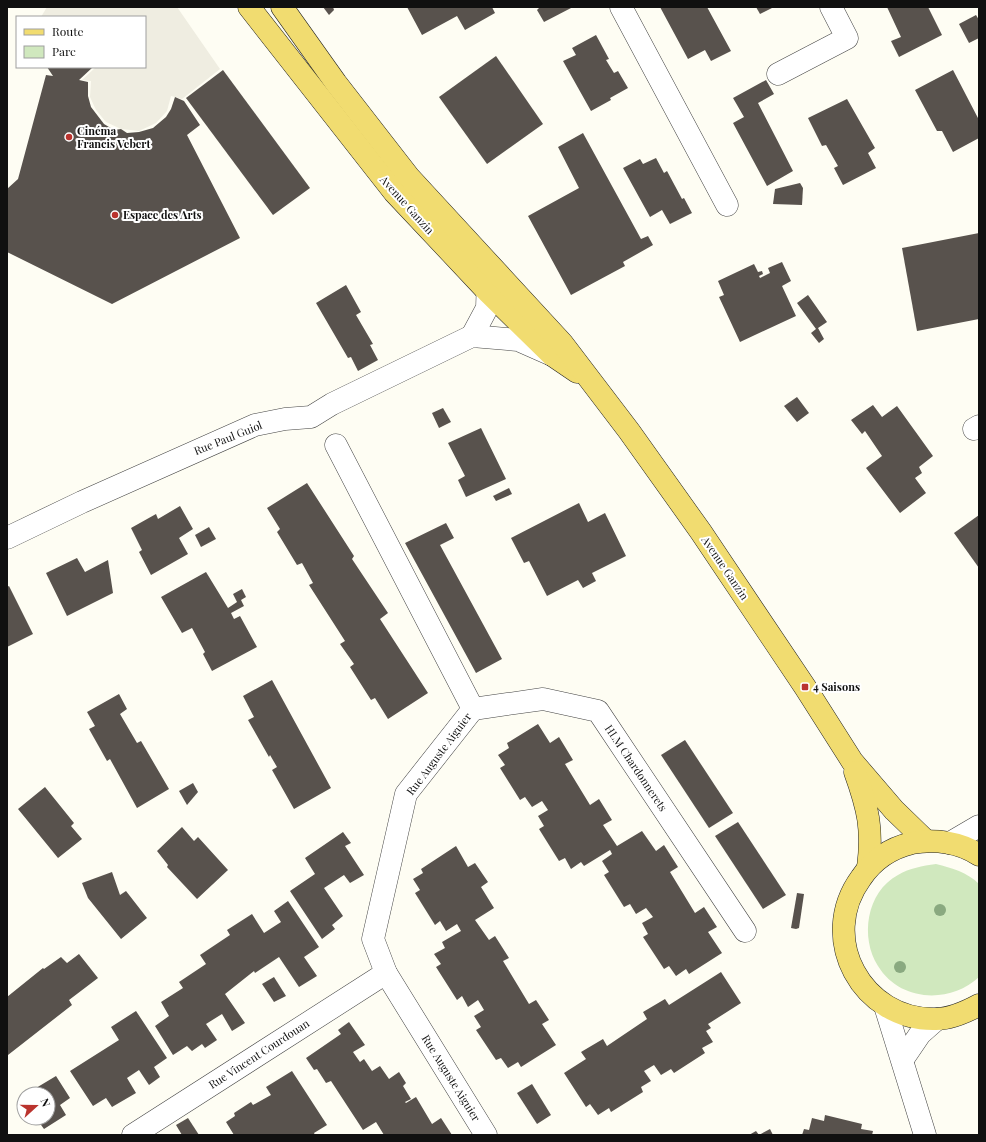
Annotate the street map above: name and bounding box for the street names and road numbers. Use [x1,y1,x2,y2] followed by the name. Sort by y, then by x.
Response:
[376,171,438,237] street label: Avenue Ganzin
[191,417,264,458] street label: Rue Paul Guiol
[698,532,753,603] street label: Avenue Ganzin
[403,709,475,798] street label: Rue Auguste Aiguier
[602,721,671,814] street label: HLM Chardonnerets
[205,1015,312,1092] street label: Rue Vincent Courdouan
[419,1032,484,1124] street label: Rue Auguste Aiguier

